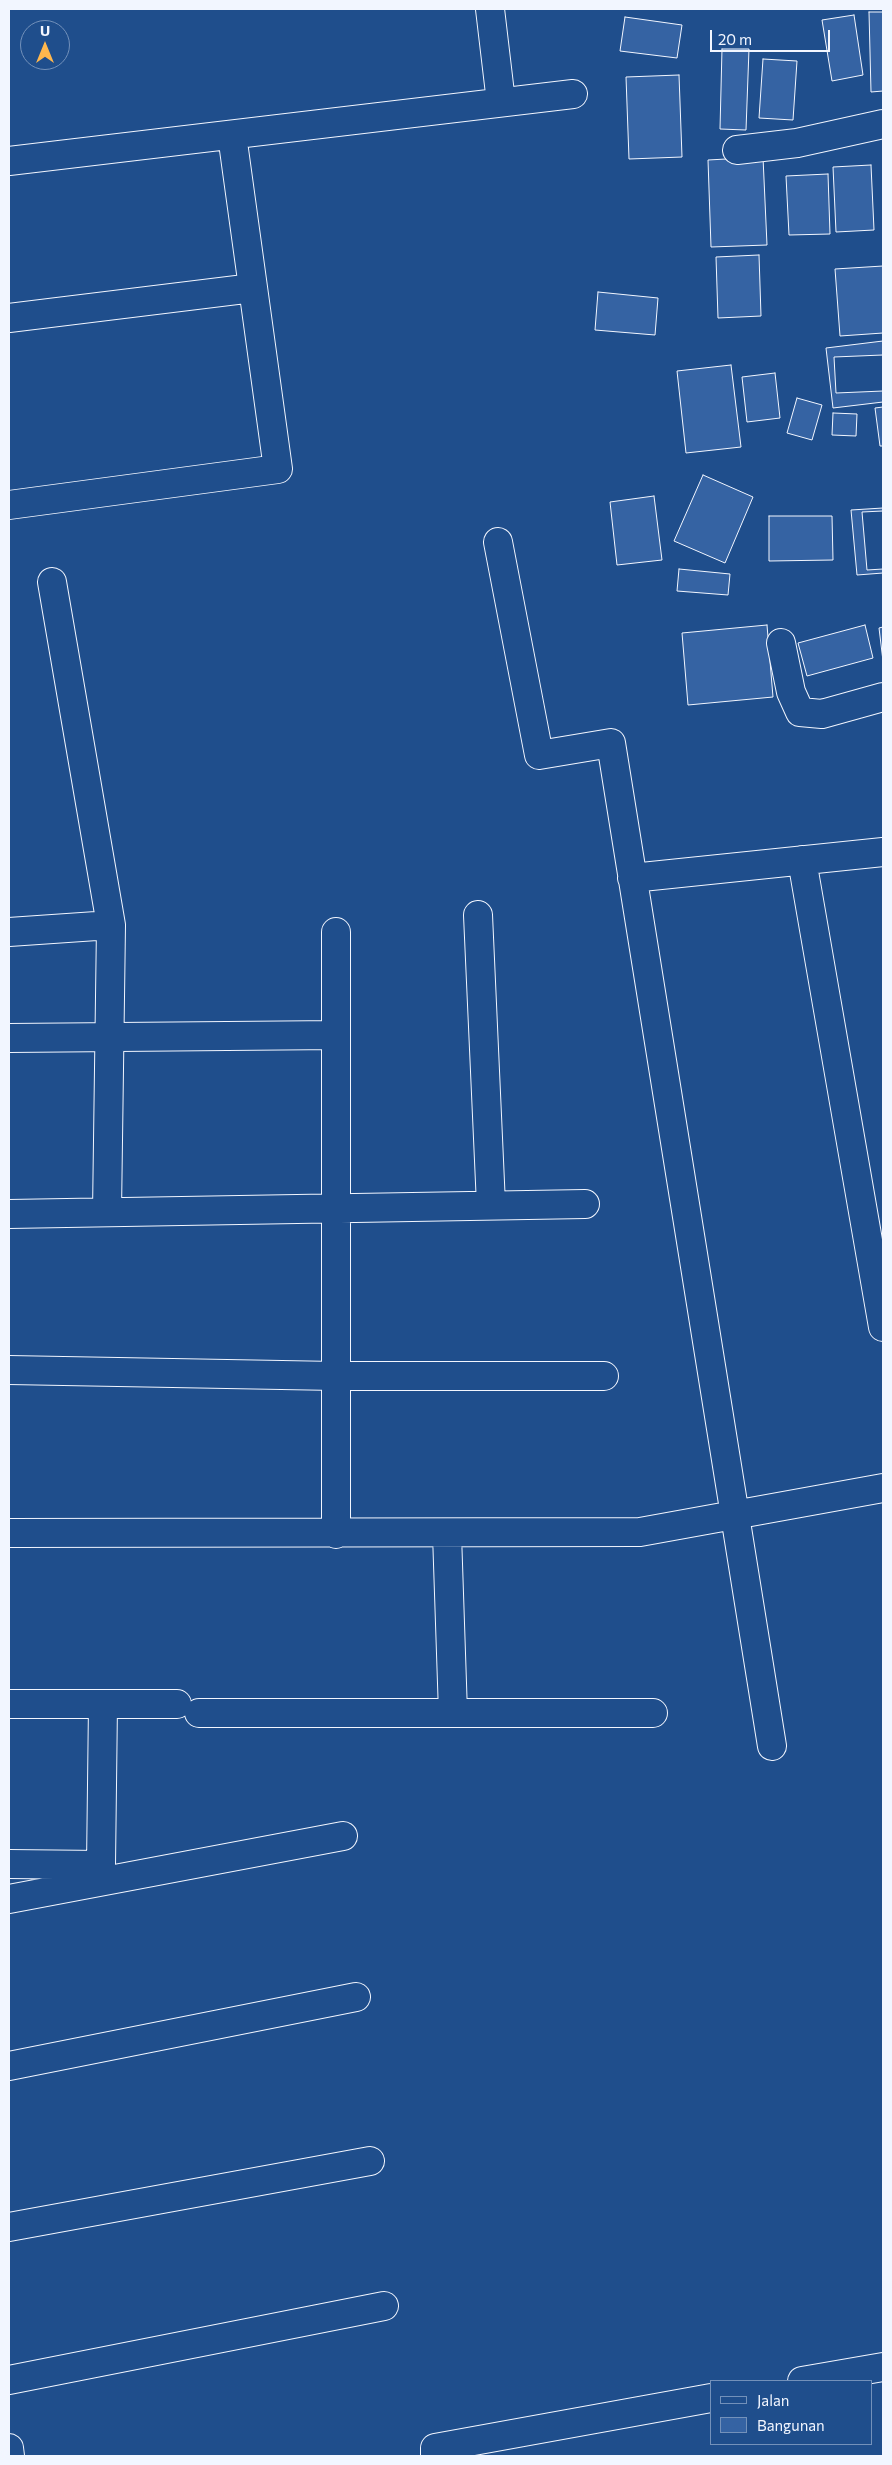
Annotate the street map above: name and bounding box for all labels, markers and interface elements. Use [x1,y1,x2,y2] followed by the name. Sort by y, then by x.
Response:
[20,20,70,70] north arrow
[712,20,832,52] scale bar
[40,22,50,39] text: U
[718,30,752,48] text: 20 m
[710,2380,872,2445] legend
[757,2391,789,2409] text: Jalan
[757,2416,825,2434] text: Bangunan

